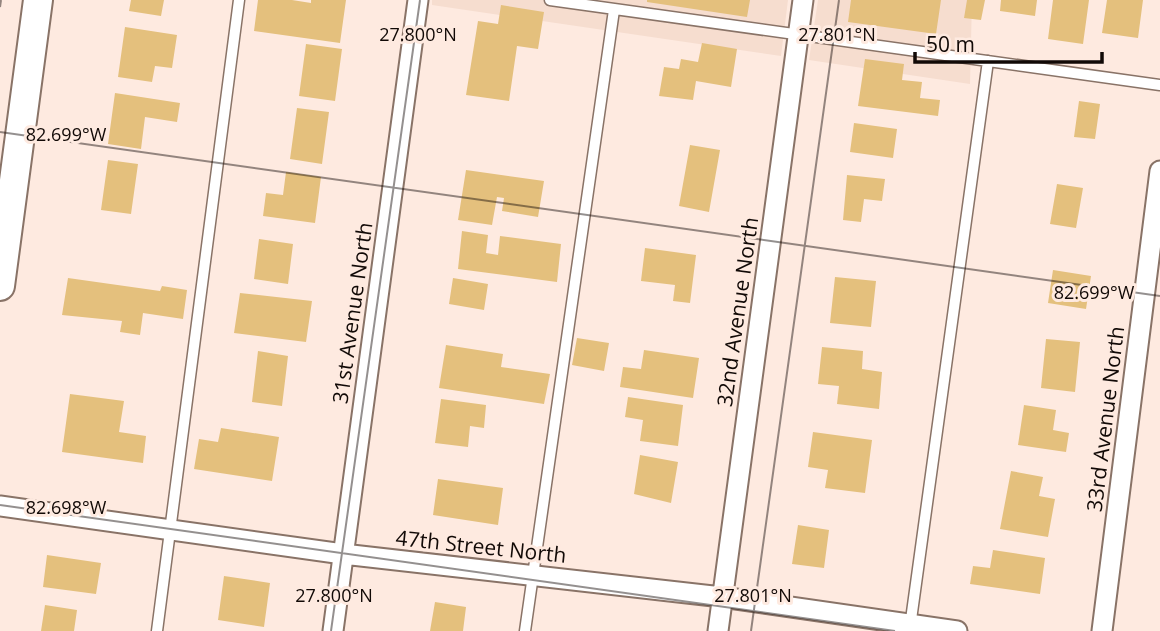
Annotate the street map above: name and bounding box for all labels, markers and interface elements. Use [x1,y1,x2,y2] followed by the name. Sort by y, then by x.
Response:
[915,21,1102,65] scale bar
[379,22,457,46] text: 27.800°N
[798,22,876,46] text: 27.801°N
[926,30,975,58] text: 50 m
[26,122,107,146] text: 82.699°W
[710,215,764,408] street label: 32nd Avenue North
[325,220,379,405] street label: 31st Avenue North
[1054,280,1135,304] text: 82.699°W
[1080,324,1130,513] street label: 33rd Avenue North
[26,495,107,519] text: 82.698°W
[394,523,568,569] street label: 47th Street North
[295,583,373,607] text: 27.800°N
[714,583,792,607] text: 27.801°N

